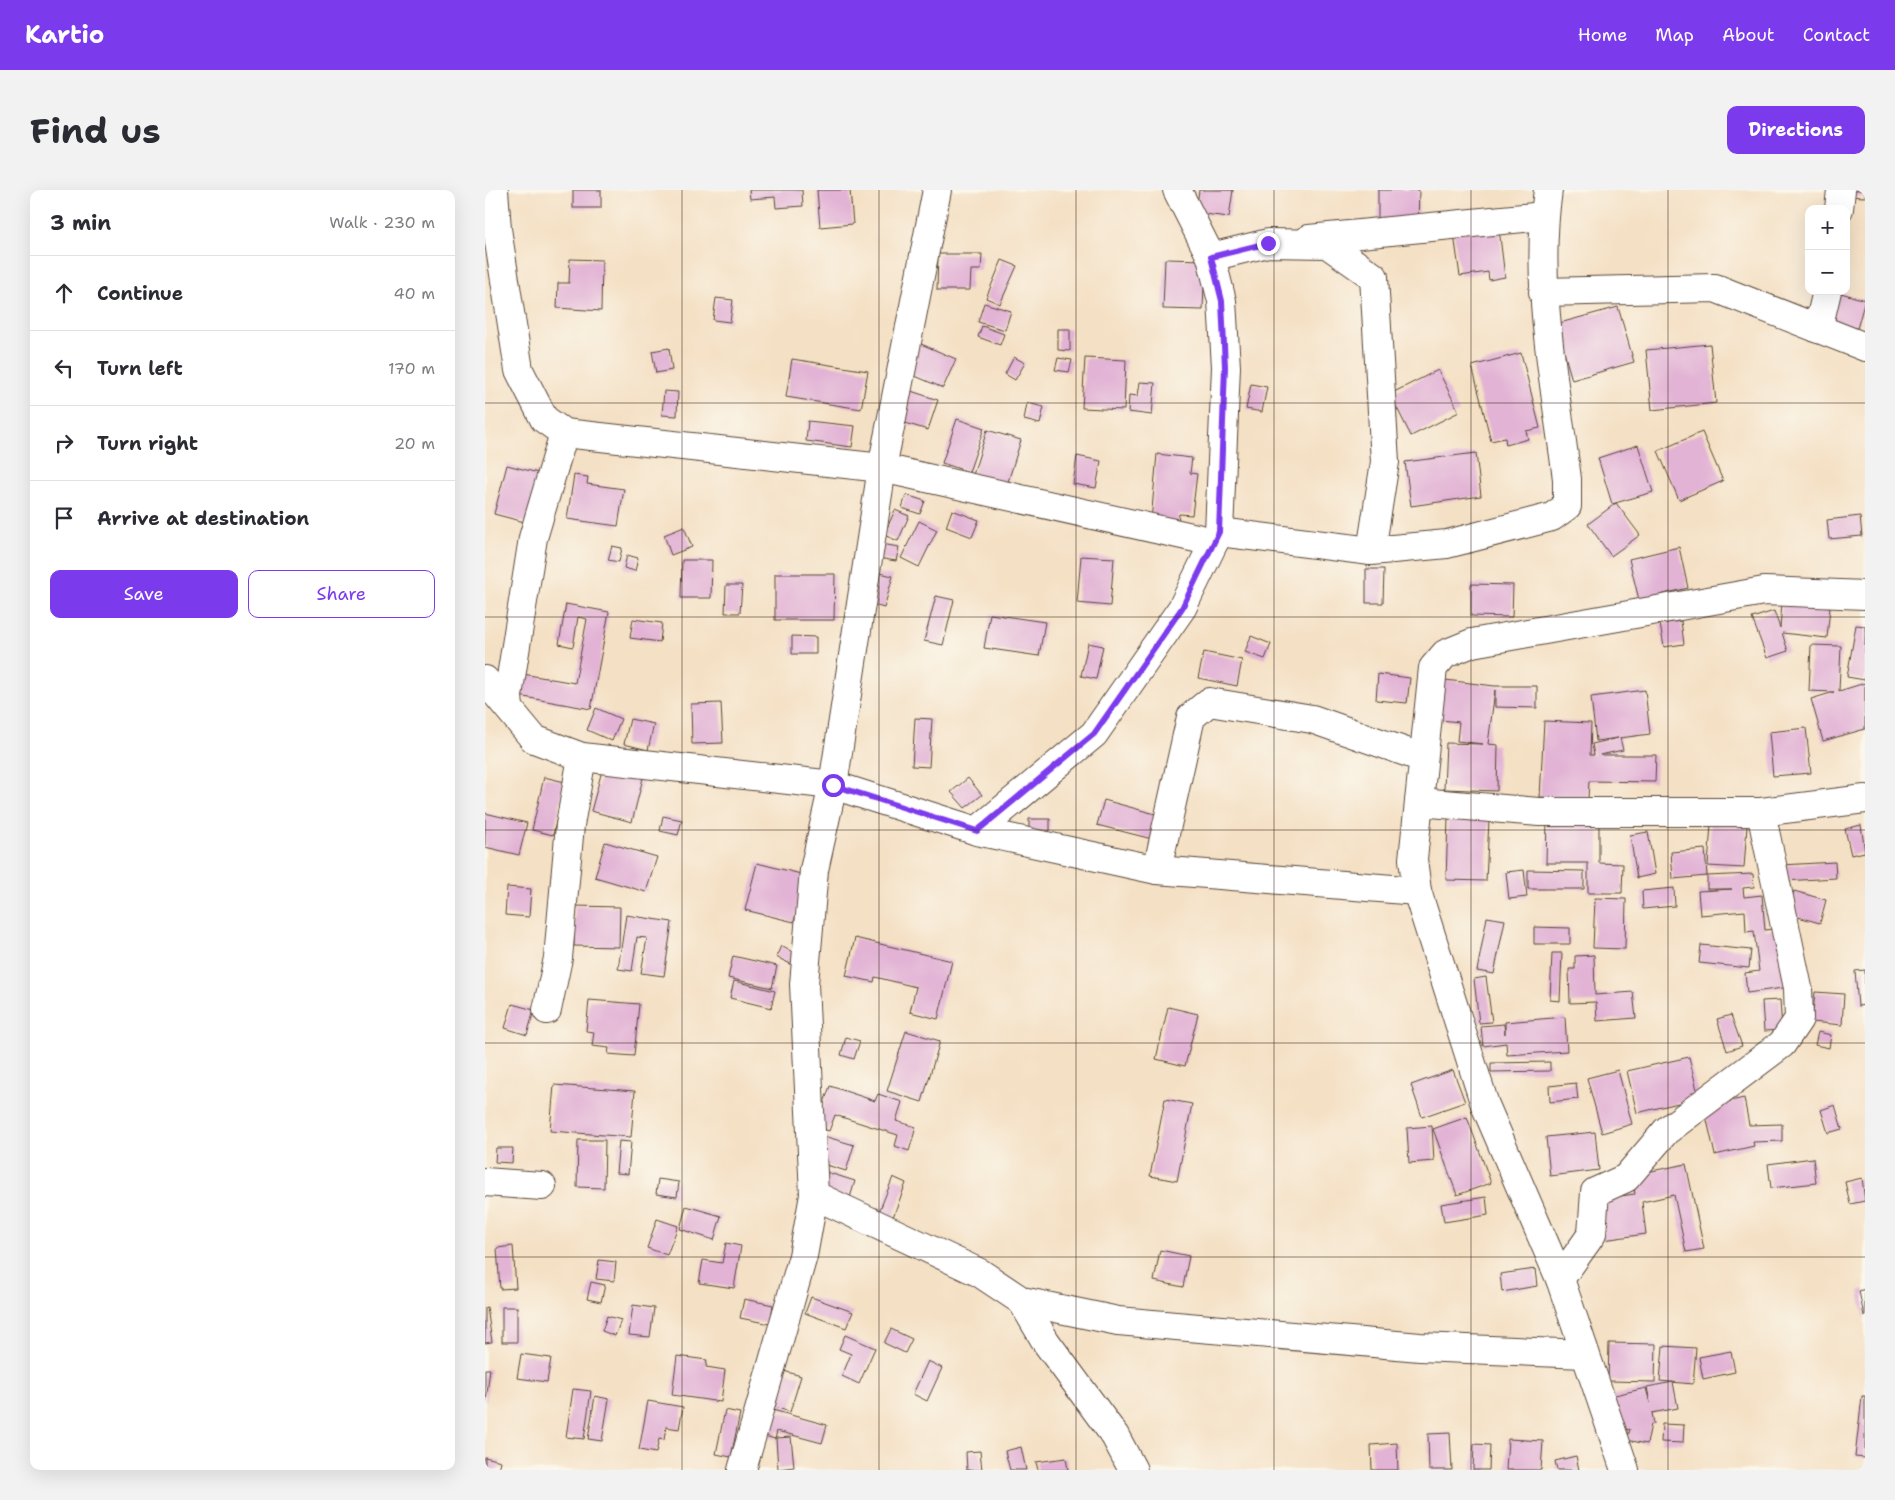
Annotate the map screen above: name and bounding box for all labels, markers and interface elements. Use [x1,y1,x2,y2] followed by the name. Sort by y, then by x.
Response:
[25,19,104,51] text: Kartio
[1578,23,1627,47] text: Home
[1655,23,1694,47] text: Map
[1722,23,1775,47] text: About
[1803,23,1870,47] text: Contact
[1727,106,1865,154] button: Directions
[30,107,161,154] text: Find us
[1805,205,1850,295] map controls
[1805,205,1850,250] button: +
[50,209,111,237] text: 3 min
[329,212,435,233] text: Walk · 230 m
[1257,232,1280,255] route end
[1805,250,1850,295] button: −
[50,279,78,307] icon: ahead
[97,281,183,306] text: Continue
[393,283,435,304] text: 40 m
[50,354,78,382] icon: left
[97,356,183,381] text: Turn left
[388,358,435,379] text: 170 m
[50,429,78,457] icon: right
[97,431,198,456] text: Turn right
[394,433,435,454] text: 20 m
[50,504,78,532] icon: arrive
[97,506,309,531] text: Arrive at destination
[50,570,238,618] button: Save
[248,570,435,618] button: Share
[822,774,845,797] route start

